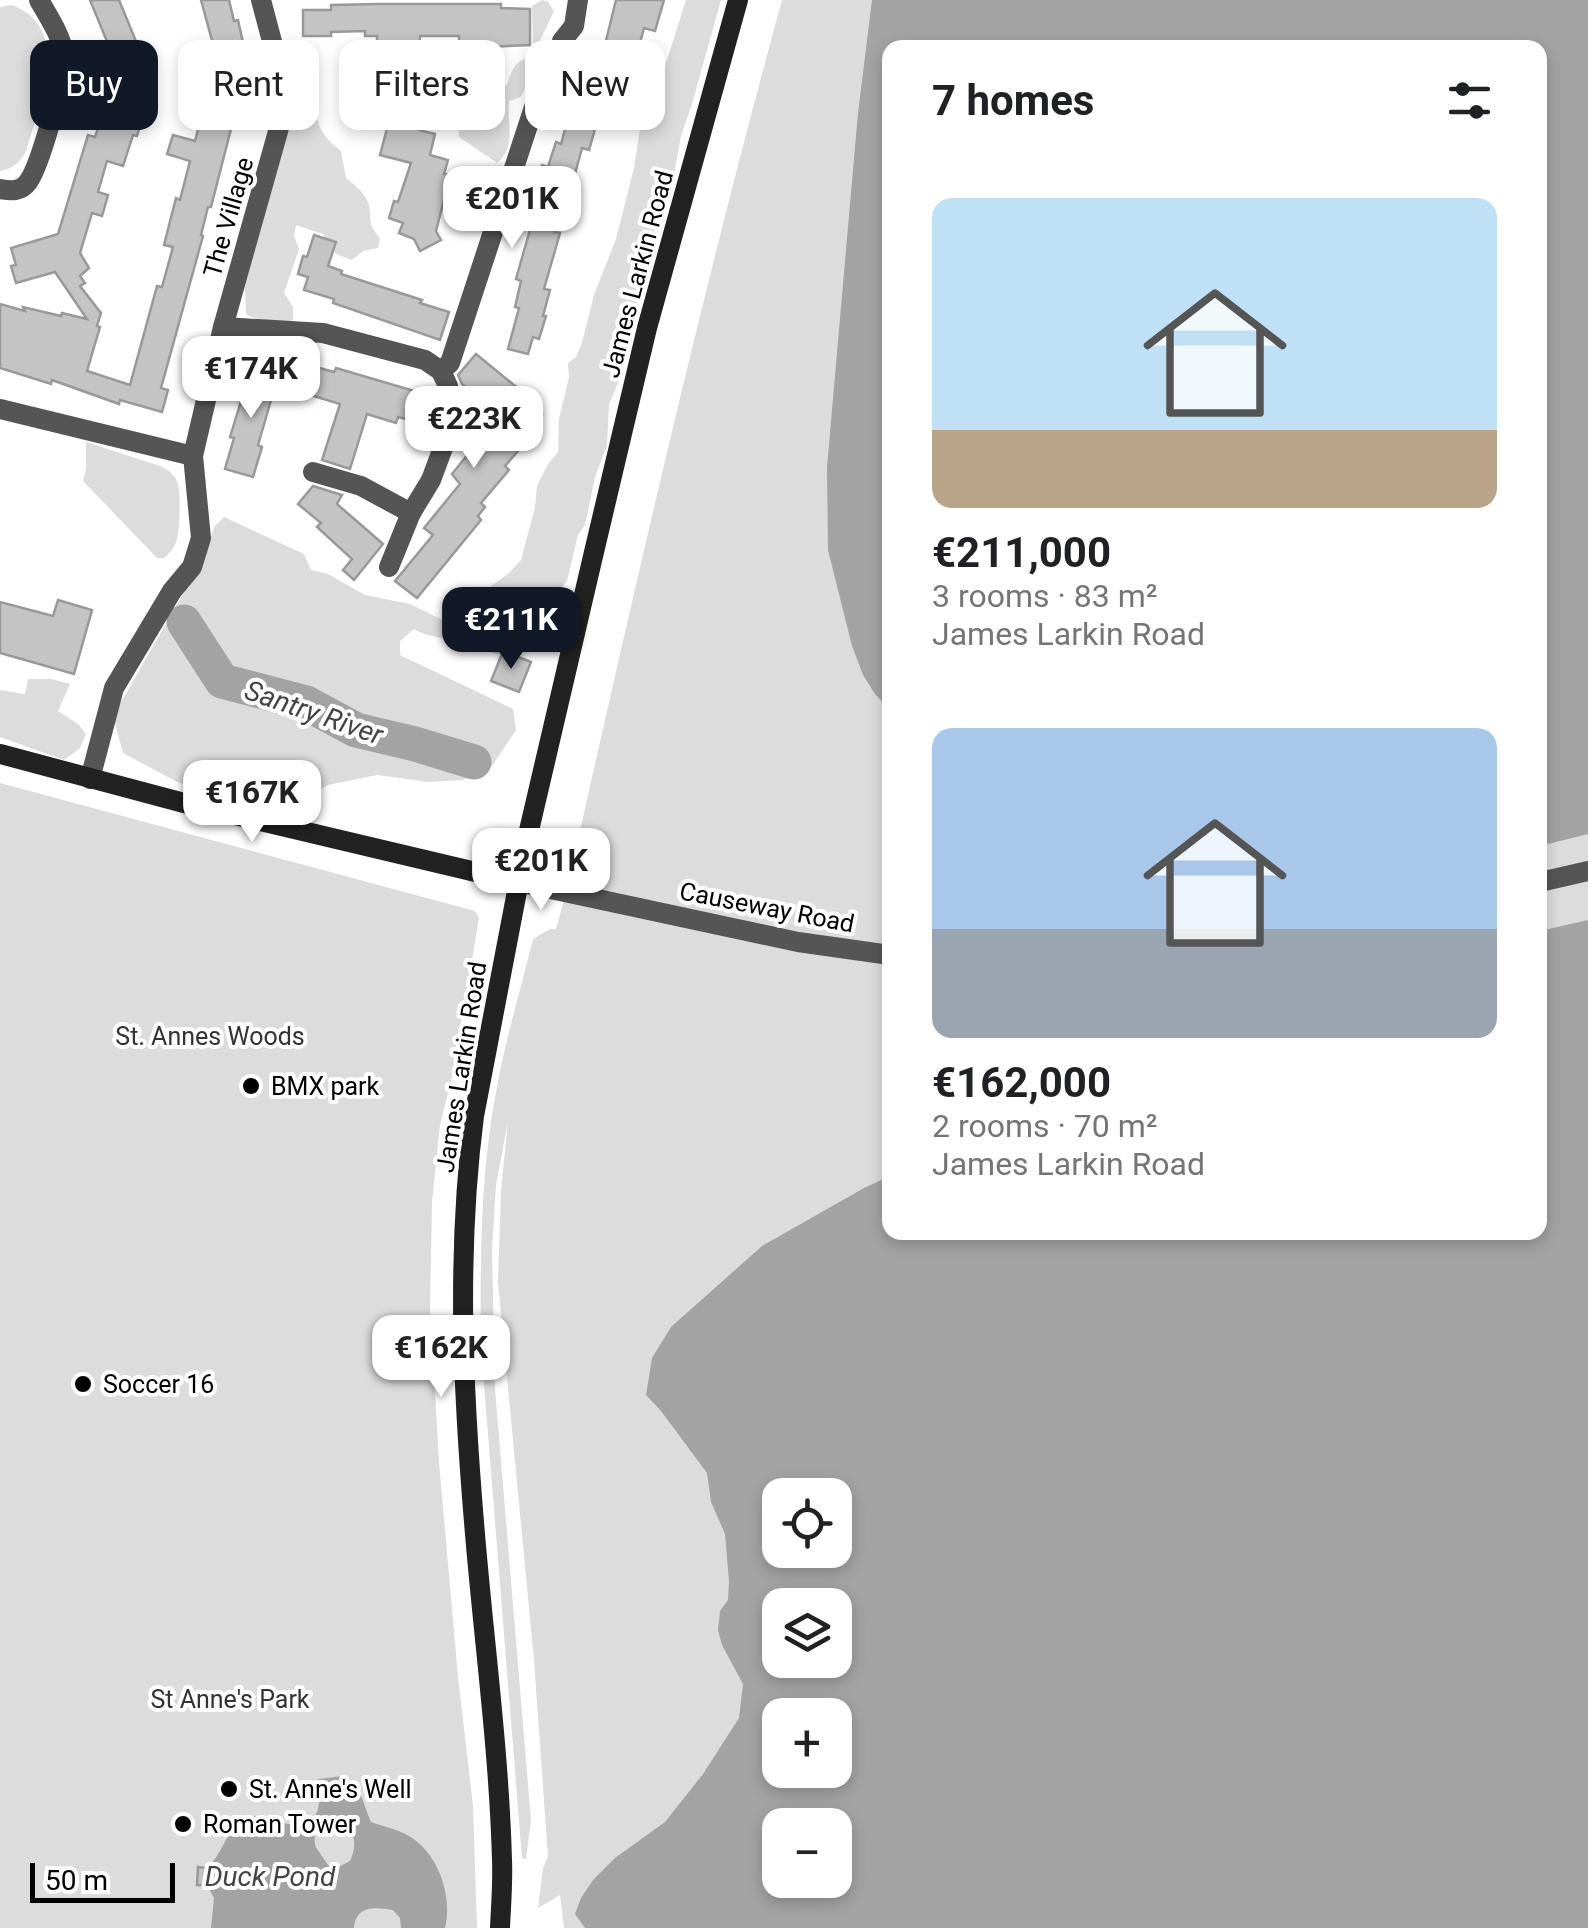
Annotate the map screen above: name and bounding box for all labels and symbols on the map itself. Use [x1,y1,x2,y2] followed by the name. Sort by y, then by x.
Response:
[198,154,259,280] street label: The Village
[442,166,582,251] pin: €201K
[596,167,679,381] street label: James Larkin Road
[181,336,321,421] pin: €174K
[404,386,544,471] pin: €223K
[441,587,581,672] pin: €211K
[240,673,388,752] water label: Santry River
[182,760,322,845] pin: €167K
[471,828,611,913] pin: €201K
[677,876,857,939] street label: Causeway Road
[430,959,493,1175] street label: James Larkin Road
[115,1022,305,1051] park label: St. Annes Woods
[271,1072,380,1101] place label: BMX park
[240,1075,262,1097] marker: BMX park
[371,1315,511,1400] pin: €162K
[103,1370,214,1399] place label: Soccer 16
[72,1373,94,1395] marker: Soccer 16
[150,1685,310,1714] park label: St Anne's Park
[249,1775,412,1804] place label: St. Anne's Well
[218,1778,240,1800] marker: St. Anne's Well
[203,1810,357,1839] place label: Roman Tower
[172,1813,194,1835] marker: Roman Tower
[30,1858,175,1902] scale bar
[205,1860,336,1893] water label: Duck Pond

